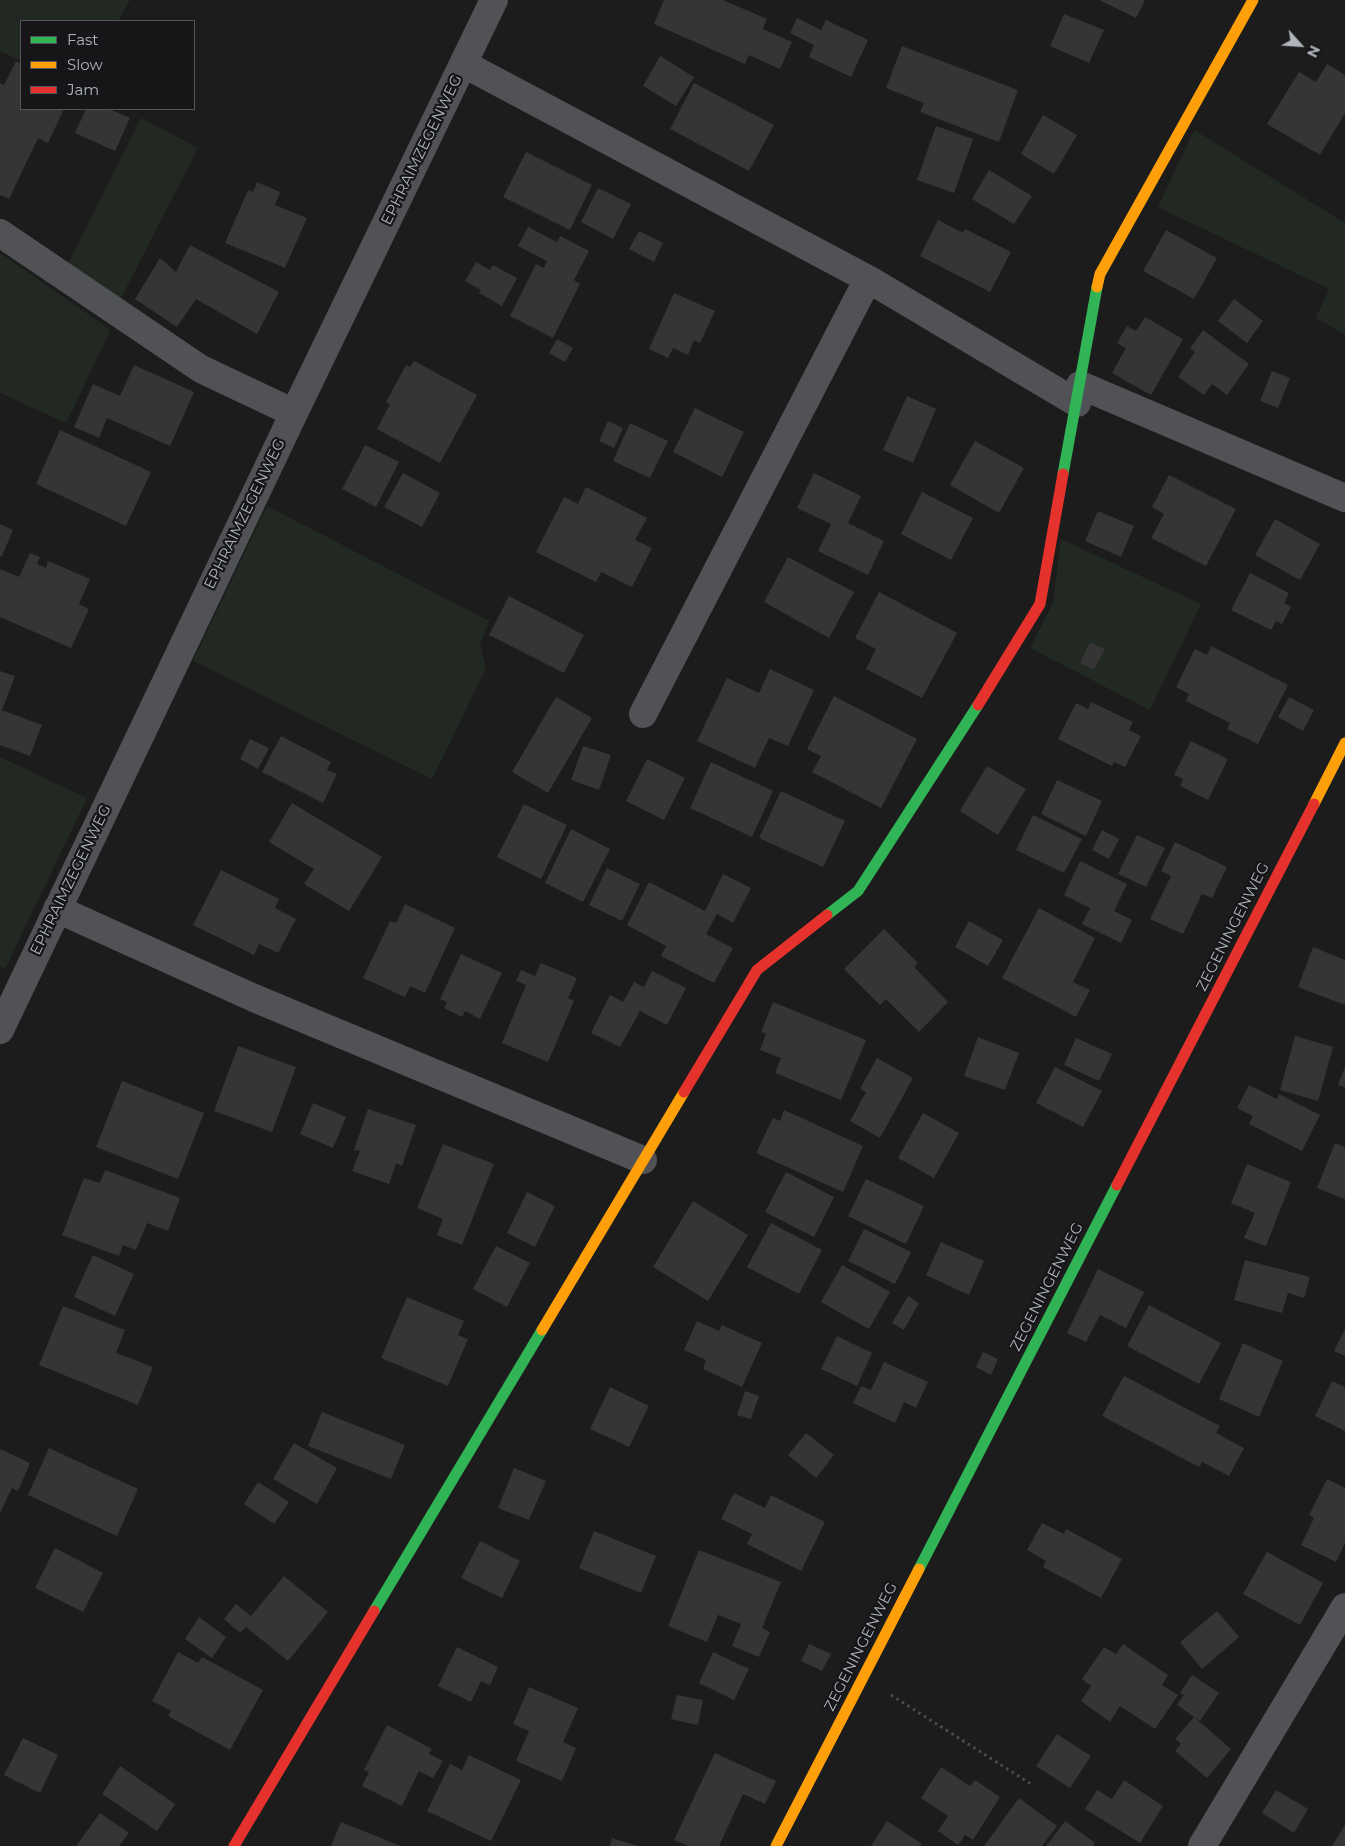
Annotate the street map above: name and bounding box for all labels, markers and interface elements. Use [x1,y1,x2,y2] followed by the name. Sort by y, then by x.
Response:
[20,20,195,110] legend
[1275,20,1325,70] north arrow
[67,30,98,49] text: Fast
[1303,43,1324,61] text: N
[67,55,103,74] text: Slow
[378,72,466,228] street label: EPHRAIMZEGENWEG
[67,80,99,99] text: Jam
[201,436,289,592] street label: EPHRAIMZEGENWEG
[27,802,115,958] street label: EPHRAIMZEGENWEG
[1193,860,1273,994] street label: ZEGENINGENWEG
[1007,1220,1087,1354] street label: ZEGENINGENWEG
[821,1580,901,1714] street label: ZEGENINGENWEG

